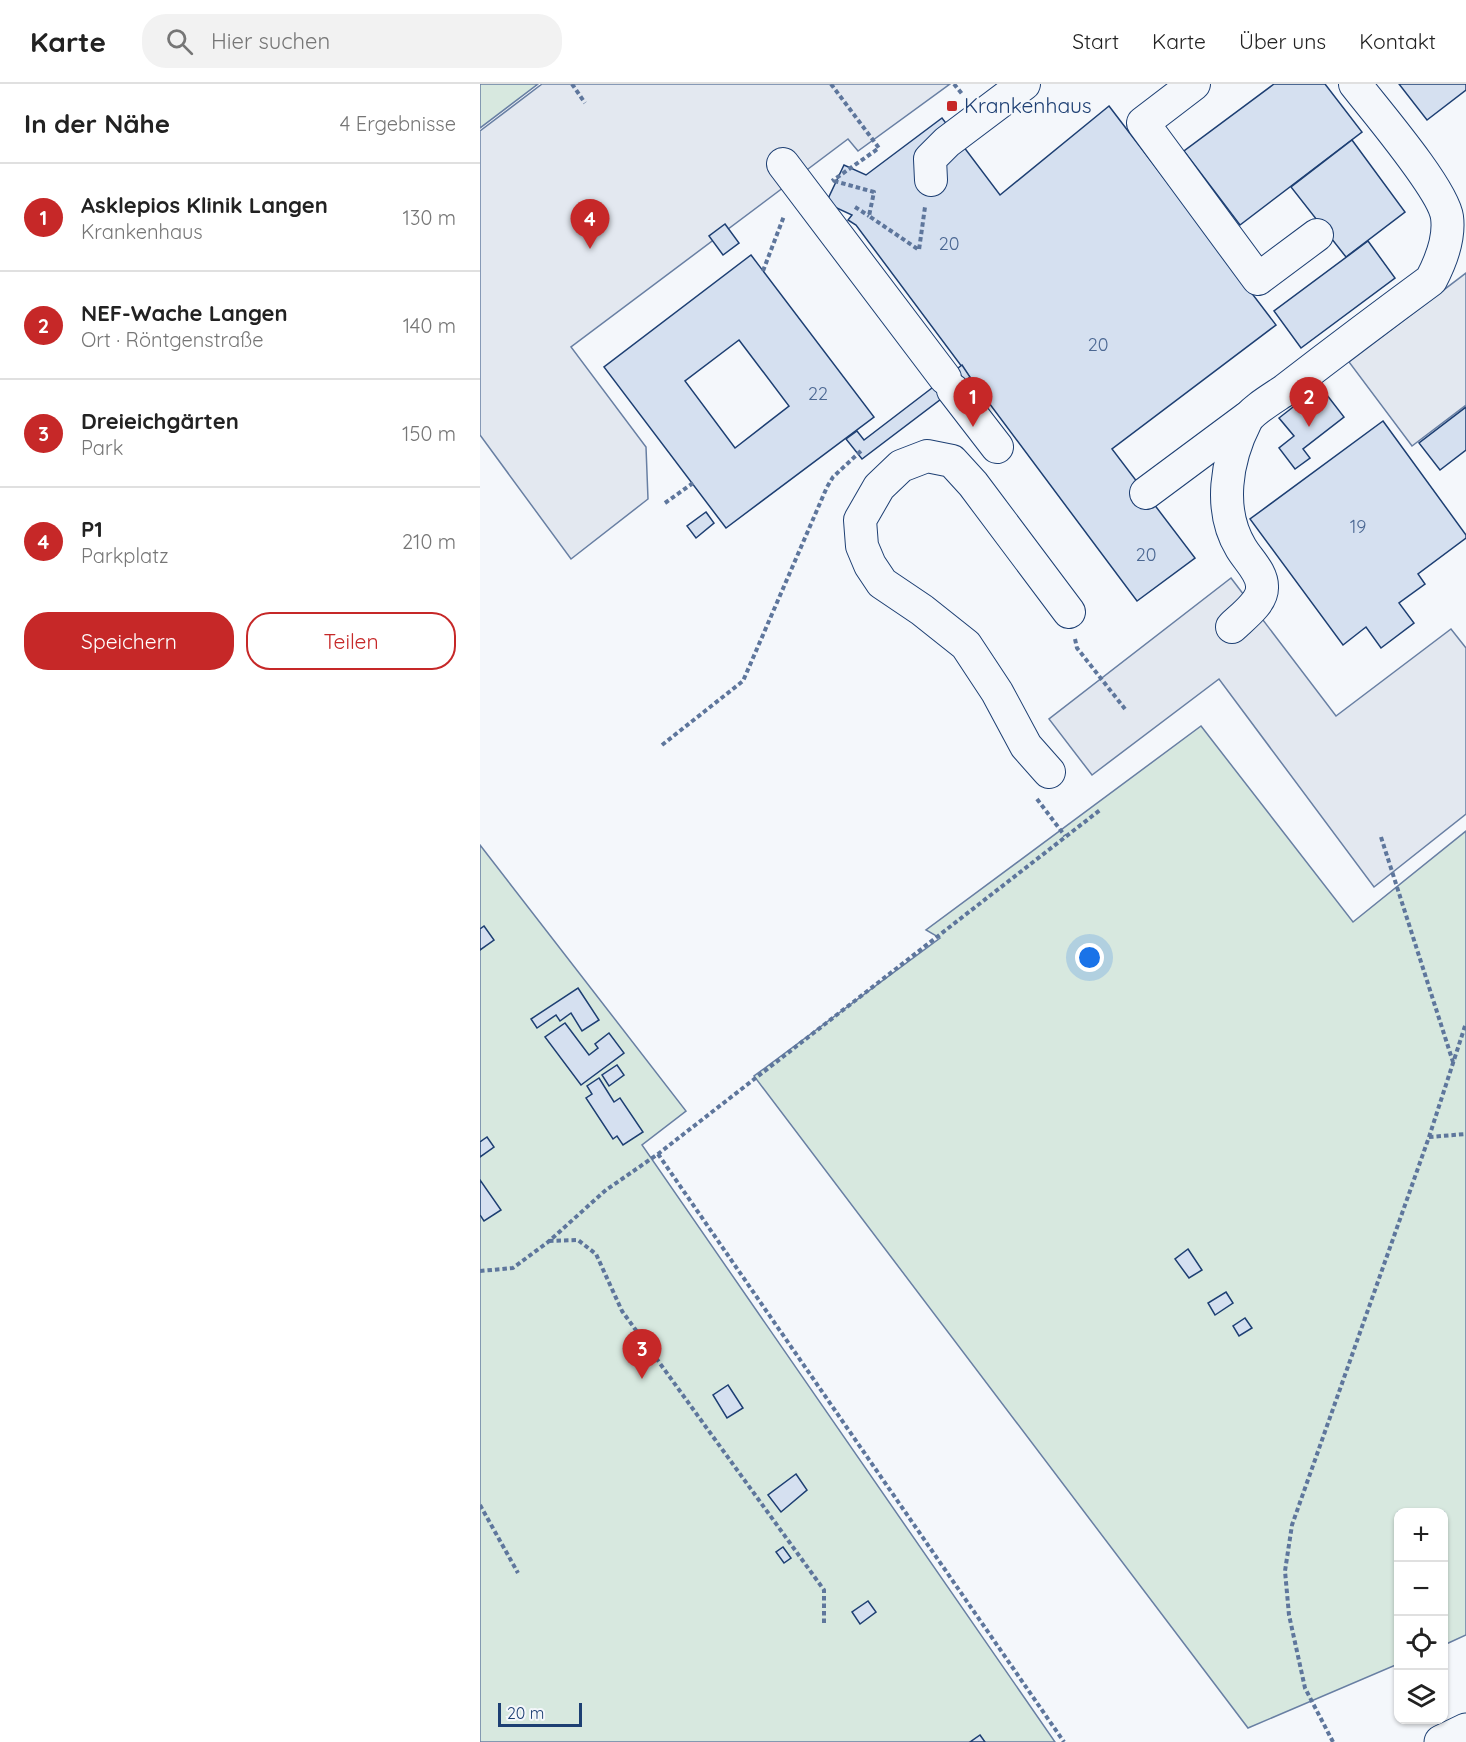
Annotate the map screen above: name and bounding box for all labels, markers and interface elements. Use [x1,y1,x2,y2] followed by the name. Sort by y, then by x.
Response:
[142,14,562,68] search box
[30,24,106,59] text: Karte
[163,25,196,58] icon: search
[211,27,330,55] text: Hier suchen
[1072,28,1119,54] text: Start
[1152,28,1206,54] text: Karte
[1239,28,1326,54] text: Über uns
[1359,28,1436,54] text: Kontakt
[964,92,1092,118] place label: Krankenhaus
[945,99,959,113] marker: Krankenhaus
[24,107,170,140] text: In der Nähe
[340,111,456,136] text: 4 Ergebnisse
[81,191,328,219] text: Asklepios Klinik Langen
[570,200,610,249] pin: 4
[40,205,47,230] text: 1
[403,205,456,230] text: 130 m
[81,219,203,244] text: Krankenhaus
[939,232,959,255] house number: 20
[81,299,288,327] text: NEF-Wache Langen
[38,313,49,338] text: 2
[403,313,456,338] text: 140 m
[81,327,263,352] text: Ort · Röntgenstraße
[1088,333,1108,356] house number: 20
[954,378,992,427] pin: 1
[1290,378,1328,427] pin: 2
[808,382,828,405] house number: 22
[81,407,239,435] text: Dreieichgärten
[38,421,49,446] text: 3
[402,421,456,446] text: 150 m
[81,435,123,460] text: Park
[81,515,103,543] text: P1
[1350,515,1366,538] house number: 19
[38,529,49,554] text: 4
[402,529,456,554] text: 210 m
[81,543,169,568] text: Parkplatz
[1136,543,1156,566] house number: 20
[24,612,234,670] button: Speichern
[246,612,456,670] button: Teilen
[1075,943,1104,972] your location
[622,1330,662,1379] pin: 3
[1394,1508,1448,1724] map controls
[1394,1508,1448,1562] button: +
[1394,1562,1448,1616] button: −
[1394,1616,1448,1670] button: locate
[1394,1670,1448,1724] button: layers
[498,1700,582,1728] scale bar
[507,1703,544,1723] text: 20 m

